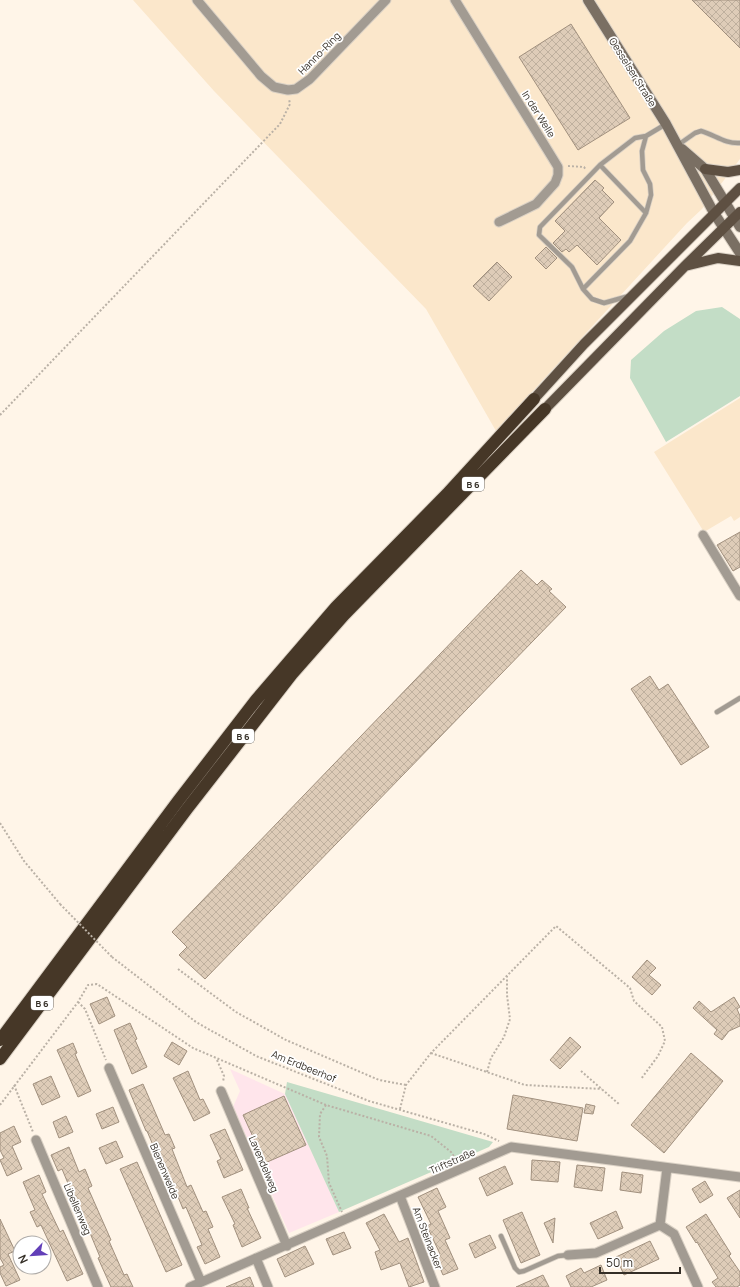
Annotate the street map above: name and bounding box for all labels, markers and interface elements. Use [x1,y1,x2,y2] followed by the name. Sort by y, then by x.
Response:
[295,29,343,77] street label: Hanno-Ring
[606,35,660,110] street label: Oesselser Straße
[519,88,559,140] street label: In der Welle
[462,477,484,491] road number: B 6
[232,729,254,743] road number: B 6
[31,996,53,1010] road number: B 6
[270,1047,339,1086] street label: Am Erdbeerhof
[246,1134,282,1195] street label: Lavendelweg
[147,1141,183,1201] street label: Bienenweide
[427,1145,477,1177] street label: Triftstraße
[61,1181,95,1237] street label: Libellenweg
[410,1205,447,1272] street label: Am Steinacker
[12,1235,52,1275] north arrow
[600,1249,680,1275] scale bar
[14,1253,31,1266] text: N
[606,1254,633,1271] text: 50 m

